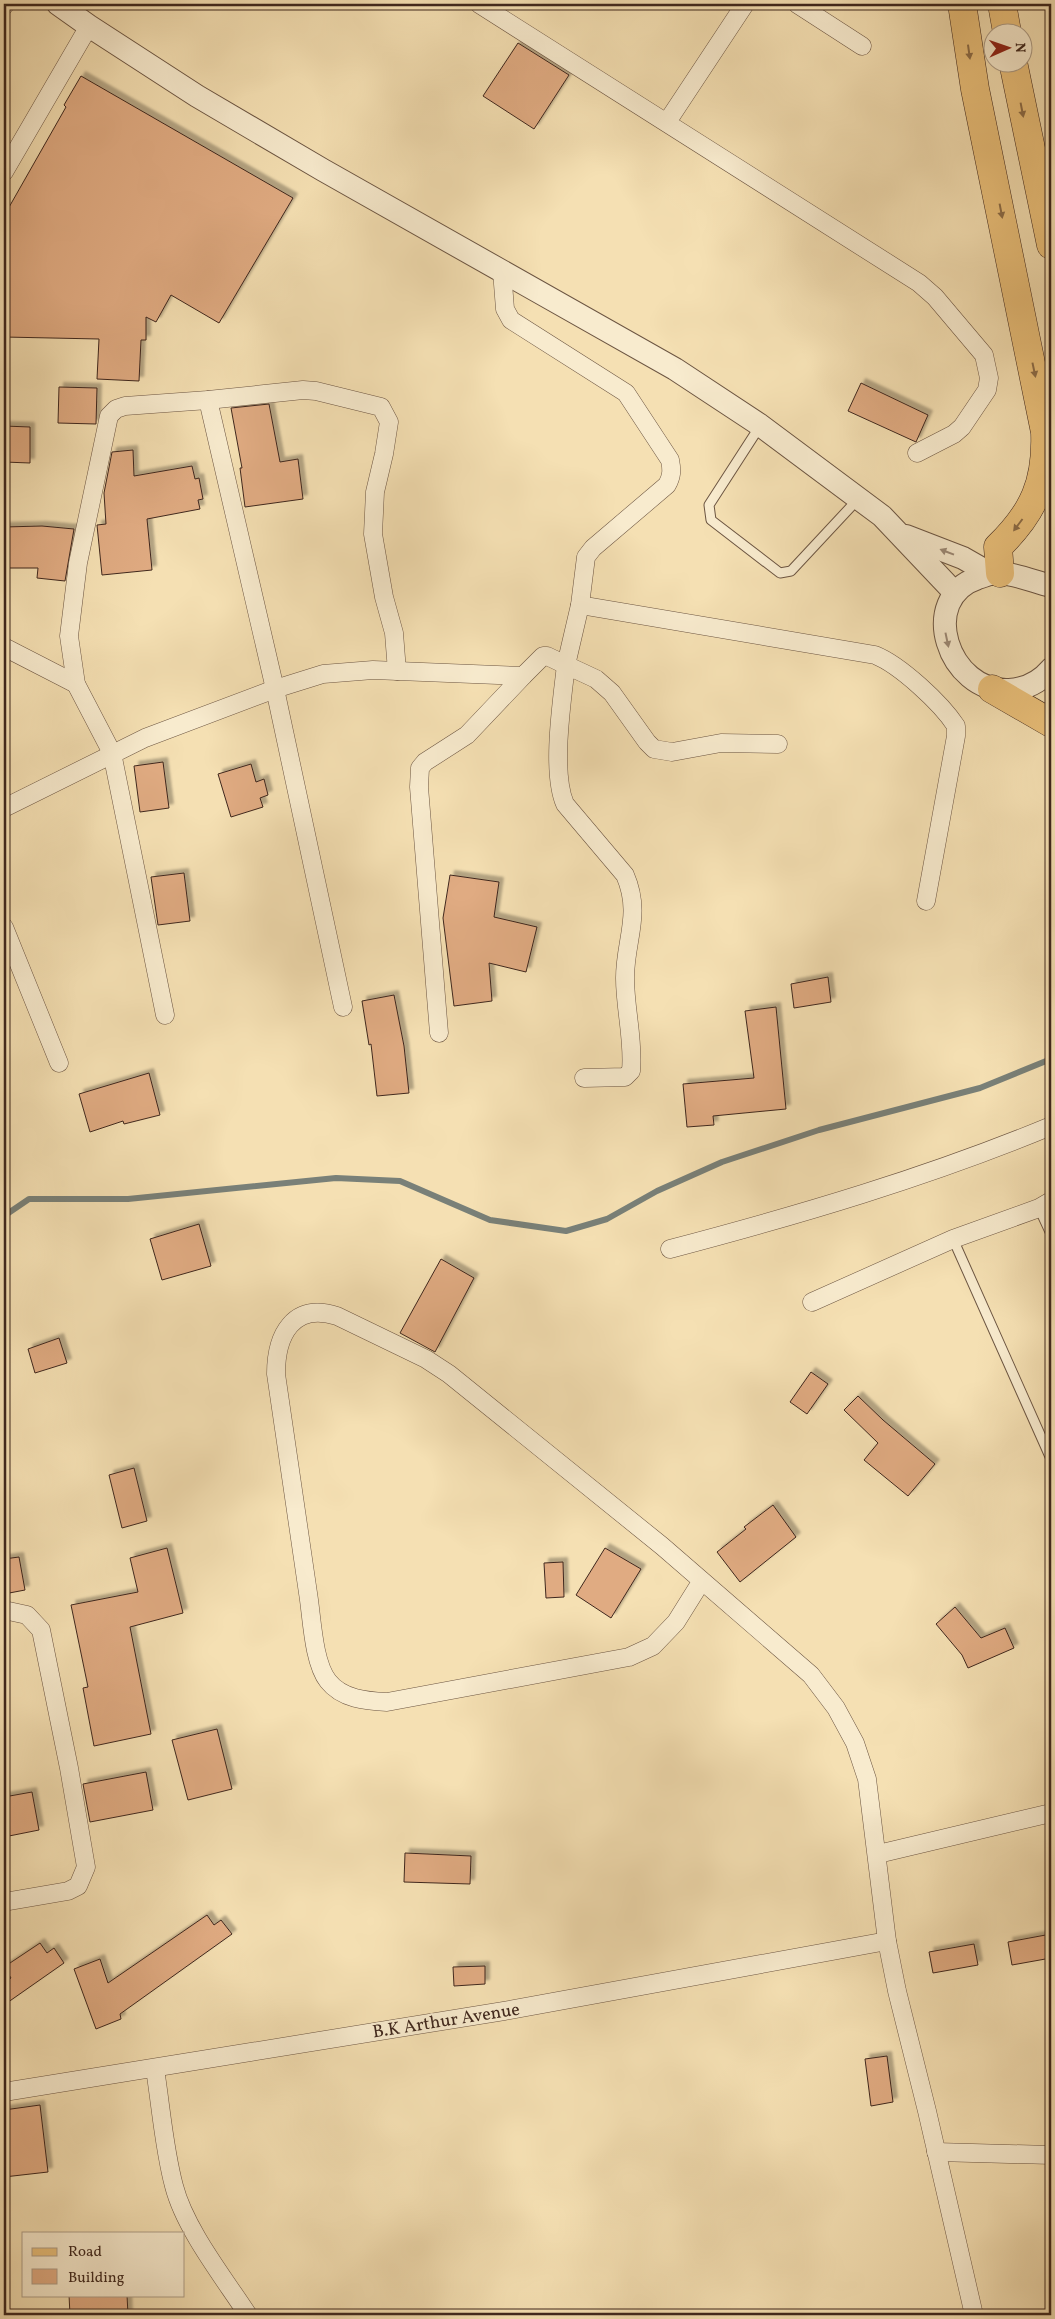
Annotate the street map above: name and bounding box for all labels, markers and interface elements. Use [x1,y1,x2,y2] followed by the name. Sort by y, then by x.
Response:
[982,22,1032,72] north arrow
[1010,42,1029,53] text: N
[965,44,973,60] one-way arrow
[1019,103,1027,119] one-way arrow
[997,204,1005,219] one-way arrow
[1030,363,1038,379] one-way arrow
[1013,518,1023,532] one-way arrow
[939,548,954,556] one-way arrow
[944,632,952,648] one-way arrow
[371,1998,522,2045] street label: B.K Arthur Avenue
[22,2232,185,2296] legend
[68,2242,102,2263] text: Road
[68,2268,125,2289] text: Building

